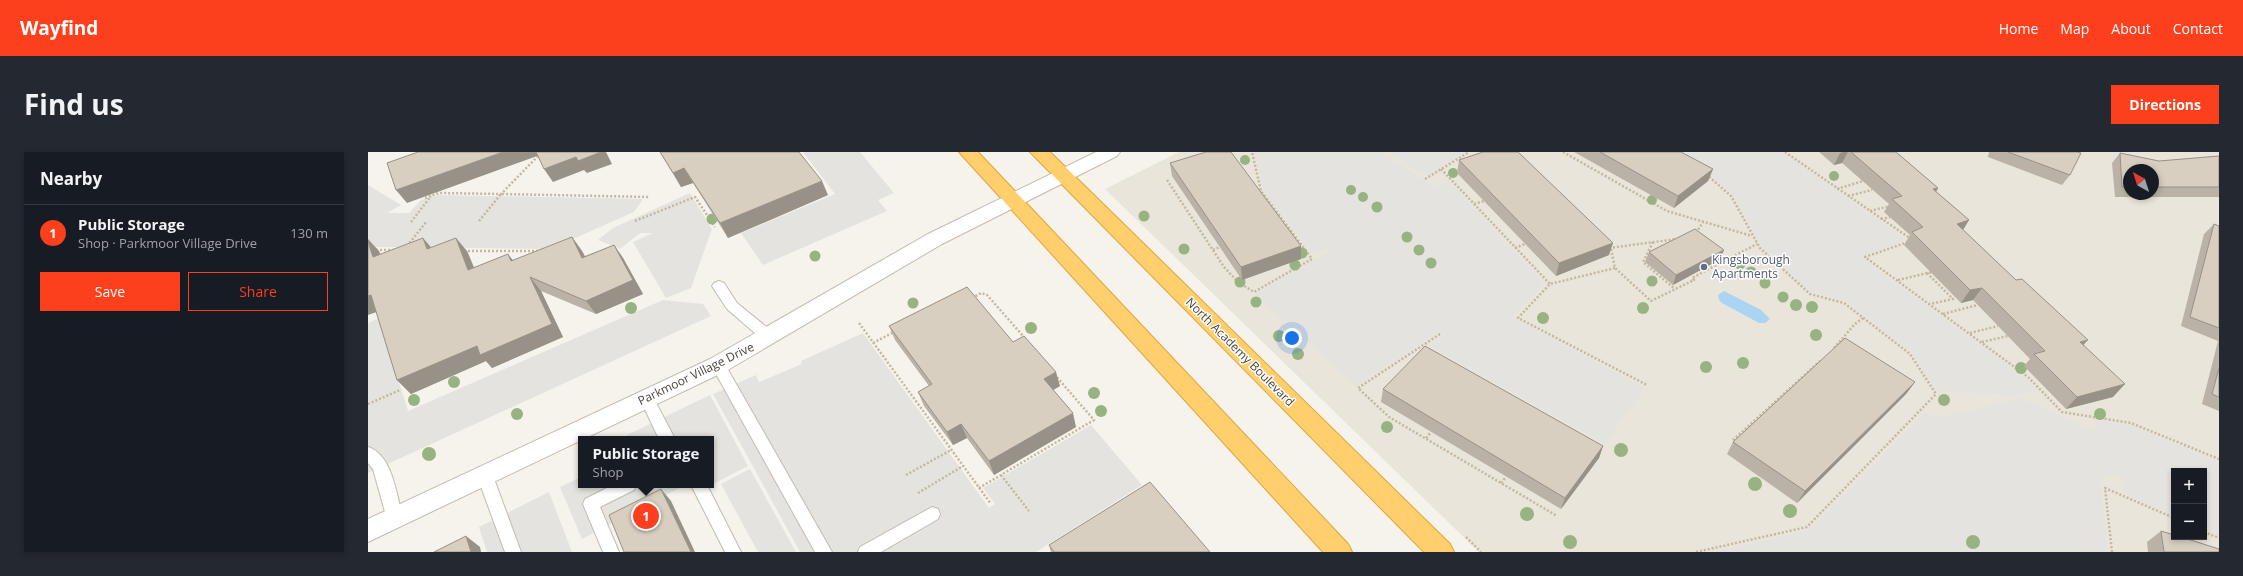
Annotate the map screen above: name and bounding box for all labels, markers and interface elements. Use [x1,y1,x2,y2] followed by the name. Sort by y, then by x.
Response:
[20,15,98,41] text: Wayfind
[1999,19,2038,38] text: Home
[2060,19,2089,38] text: Map
[2111,19,2151,38] text: About
[2173,19,2223,38] text: Contact
[24,85,124,123] text: Find us
[2111,85,2219,124] button: Directions
[2123,164,2159,200] north arrow
[40,167,102,190] text: Nearby
[78,214,185,234] text: Public Storage
[49,224,57,242] text: 1
[290,224,328,242] text: 130 m
[78,234,257,252] text: Shop · Parkmoor Village Drive
[1712,251,1790,282] place label: Kingsborough Apartments
[1699,262,1709,272] marker: Kingsborough Apartments
[40,272,180,311] button: Save
[188,272,328,311] button: Share
[1182,294,1298,410] street label: North Academy Boulevard
[1282,328,1302,348] your location
[635,338,757,409] street label: Parkmoor Village Drive
[578,436,714,488] popup
[593,443,699,463] text: Public Storage
[593,463,623,481] text: Shop
[2171,468,2207,540] map controls
[2171,468,2207,504] button: +
[633,501,659,531] pin: 1
[2171,504,2207,540] button: −

